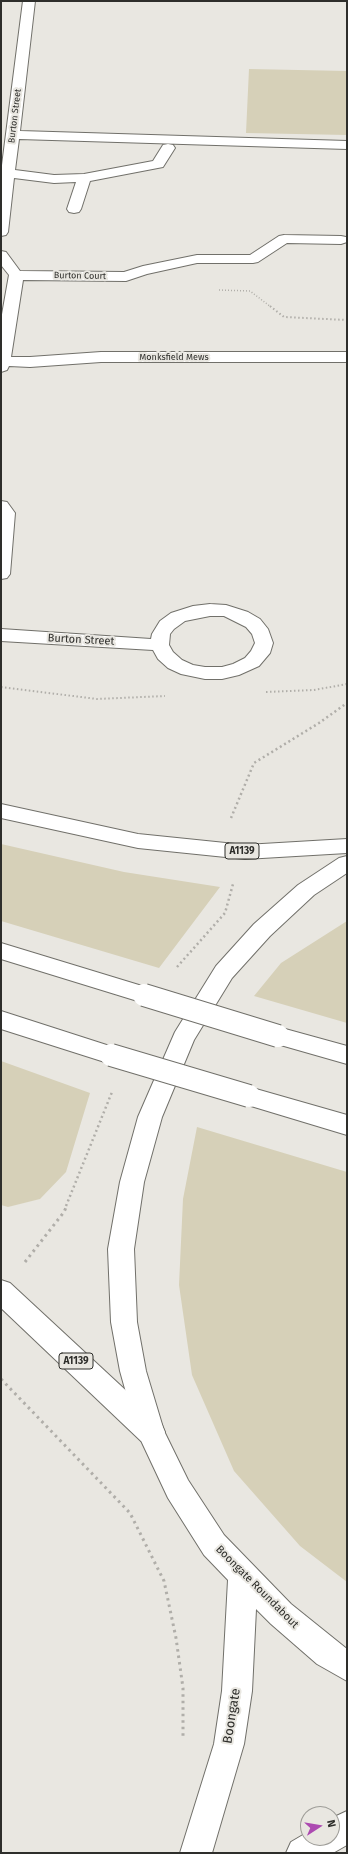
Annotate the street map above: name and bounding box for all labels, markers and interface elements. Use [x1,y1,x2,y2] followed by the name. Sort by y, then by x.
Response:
[6,88,24,144] street label: Burton Street
[54,270,106,282] street label: Burton Court
[139,352,209,362] street label: Monksfield Mews
[47,632,115,648] street label: Burton Street
[225,843,259,859] road number: A1139
[59,1353,93,1369] road number: A1139
[213,1543,301,1631] street label: Boongate Roundabout
[220,1687,244,1745] street label: Boongate
[300,1806,340,1846] north arrow
[324,1819,338,1829] text: N

